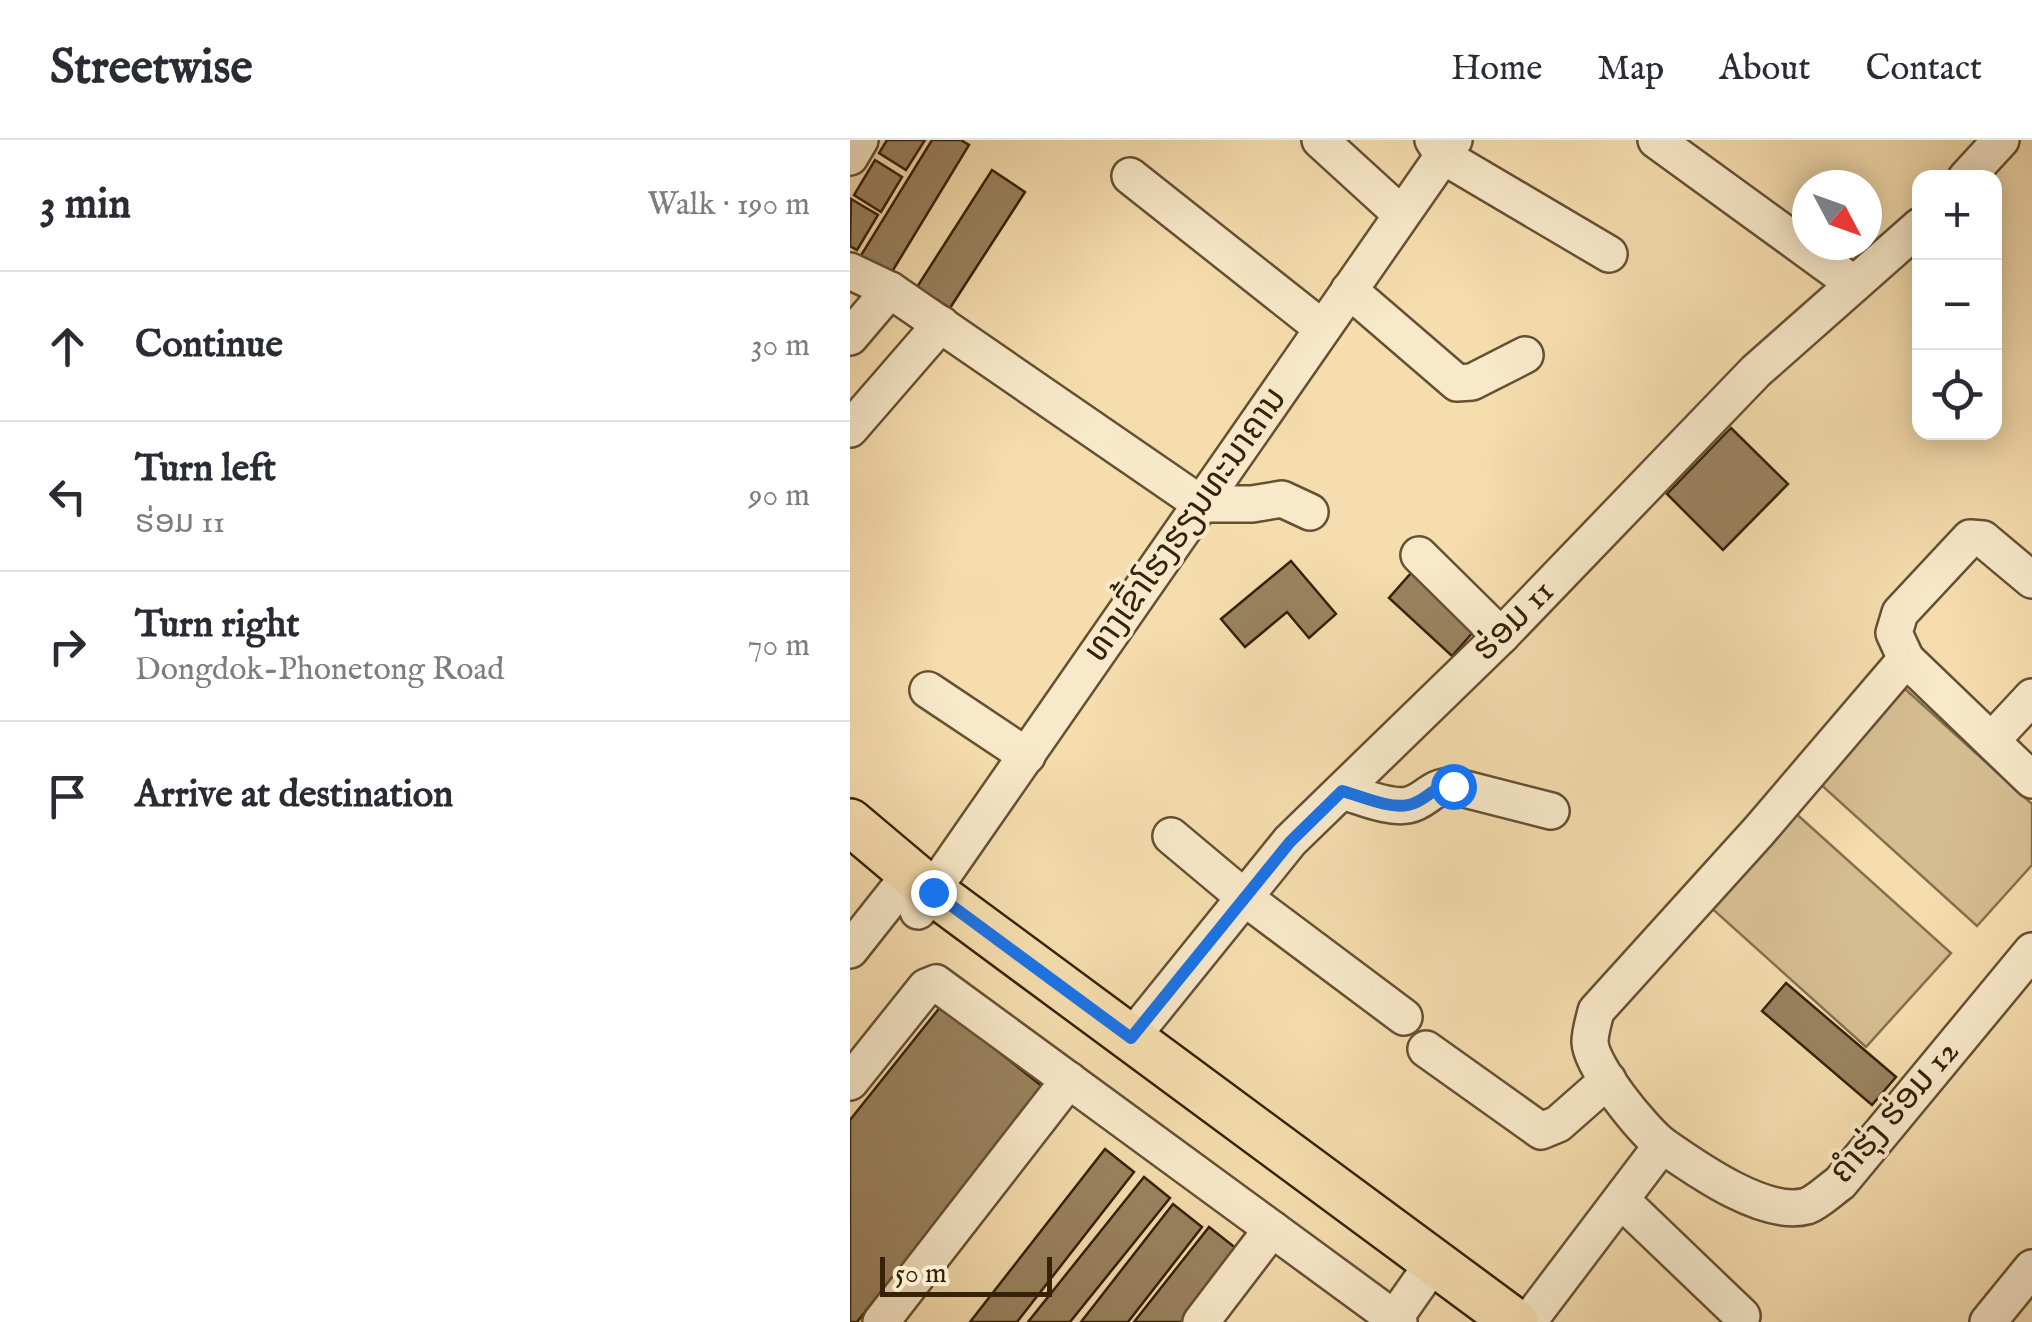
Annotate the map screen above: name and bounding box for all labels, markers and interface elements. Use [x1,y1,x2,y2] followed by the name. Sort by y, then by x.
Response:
[50,39,253,99] text: Streetwise
[1451,47,1542,92] text: Home
[1597,47,1664,92] text: Map
[1719,47,1811,92] text: About
[1866,47,1982,92] text: Contact
[1792,170,1882,260] north arrow
[1912,170,2002,440] map controls
[1912,170,2002,260] button: +
[40,179,131,232] text: 3 min
[647,185,810,226] text: Walk · 190 m
[1912,260,2002,350] button: −
[40,319,95,374] icon: ahead
[135,322,283,370] text: Continue
[751,326,810,367] text: 30 m
[1912,350,2002,440] button: locate
[1070,376,1298,671] street label: ທາງເຂົ້າໂຮງຮຽນທະນາຄານ
[135,446,276,494] text: Turn left
[40,469,95,524] icon: left
[749,476,810,517] text: 90 m
[135,503,225,544] text: ຮ່ອມ 11
[1463,570,1565,672] street label: ຮ່ອມ 11
[135,602,299,650] text: Turn right
[40,619,95,674] icon: right
[748,626,810,667] text: 70 m
[135,650,504,691] text: Dongdok-Phonetong Road
[1431,764,1477,810] route start
[40,769,95,824] icon: arrive
[135,772,453,820] text: Arrive at destination
[911,870,957,916] route end
[1820,1031,1970,1193] street label: ຄໍາຮຸ່ງ ຮ່ອມ 12
[880,1252,1052,1296] scale bar
[895,1257,947,1292] text: 50 m

